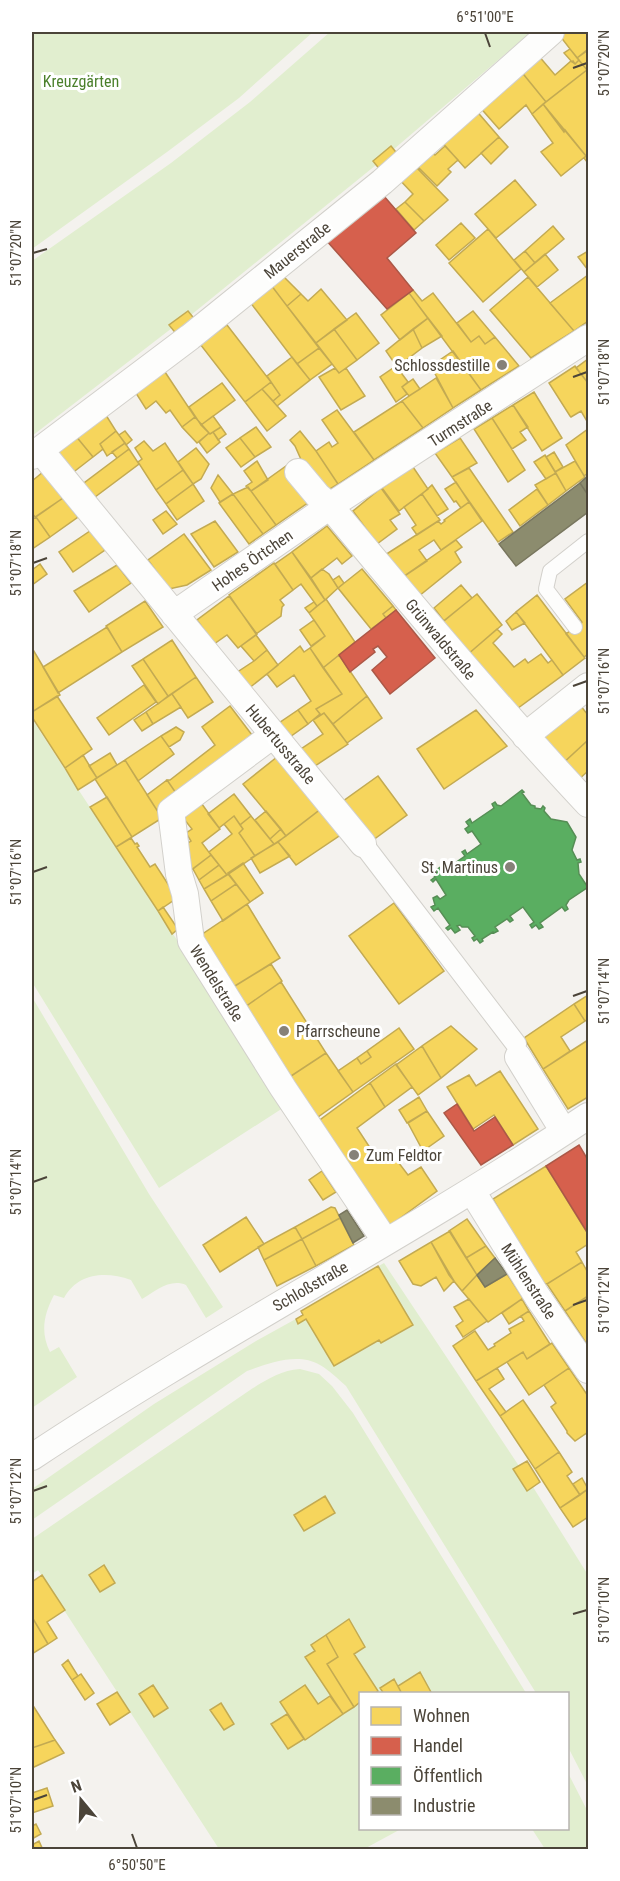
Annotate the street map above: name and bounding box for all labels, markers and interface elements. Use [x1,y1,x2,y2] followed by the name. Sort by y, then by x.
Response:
[456,8,514,26] text: 6°51'00"E
[595,30,613,96] text: 51°07'20"N
[43,72,119,91] park label: Kreuzgärten
[260,218,334,283] street label: Mauerstraße
[7,220,25,286] text: 51°07'20"N
[595,339,613,405] text: 51°07'18"N
[394,356,490,375] place label: Schlossdestille
[495,358,509,372] marker: Schlossdestille
[425,396,496,451] street label: Turmstraße
[208,526,296,595] street label: Hohes Örtchen
[7,530,25,596] text: 51°07'18"N
[401,595,480,684] street label: Grünwaldstraße
[595,648,613,714] text: 51°07'16"N
[242,701,319,788] street label: Hubertusstraße
[7,839,25,905] text: 51°07'16"N
[421,858,498,877] place label: St. Martinus
[503,860,517,874] marker: St. Martinus
[186,942,248,1025] street label: Wendelstraße
[595,958,613,1024] text: 51°07'14"N
[296,1022,380,1041] place label: Pfarrscheune
[277,1024,291,1038] marker: Pfarrscheune
[366,1146,442,1165] place label: Zum Feldtor
[347,1148,361,1162] marker: Zum Feldtor
[7,1149,25,1215] text: 51°07'14"N
[497,1240,560,1323] street label: Mühlenstraße
[269,1257,351,1316] street label: Schloßstraße
[595,1267,613,1333] text: 51°07'12"N
[7,1458,25,1524] text: 51°07'12"N
[595,1577,613,1643] text: 51°07'10"N
[359,1692,569,1830] legend
[413,1705,470,1726] text: Wohnen
[413,1735,463,1756] text: Handel
[413,1765,483,1786] text: Öffentlich
[7,1767,25,1833] text: 51°07'10"N
[51,1770,111,1830] north arrow
[69,1776,84,1797] text: N
[413,1795,475,1816] text: Industrie
[108,1856,166,1874] text: 6°50'50"E

